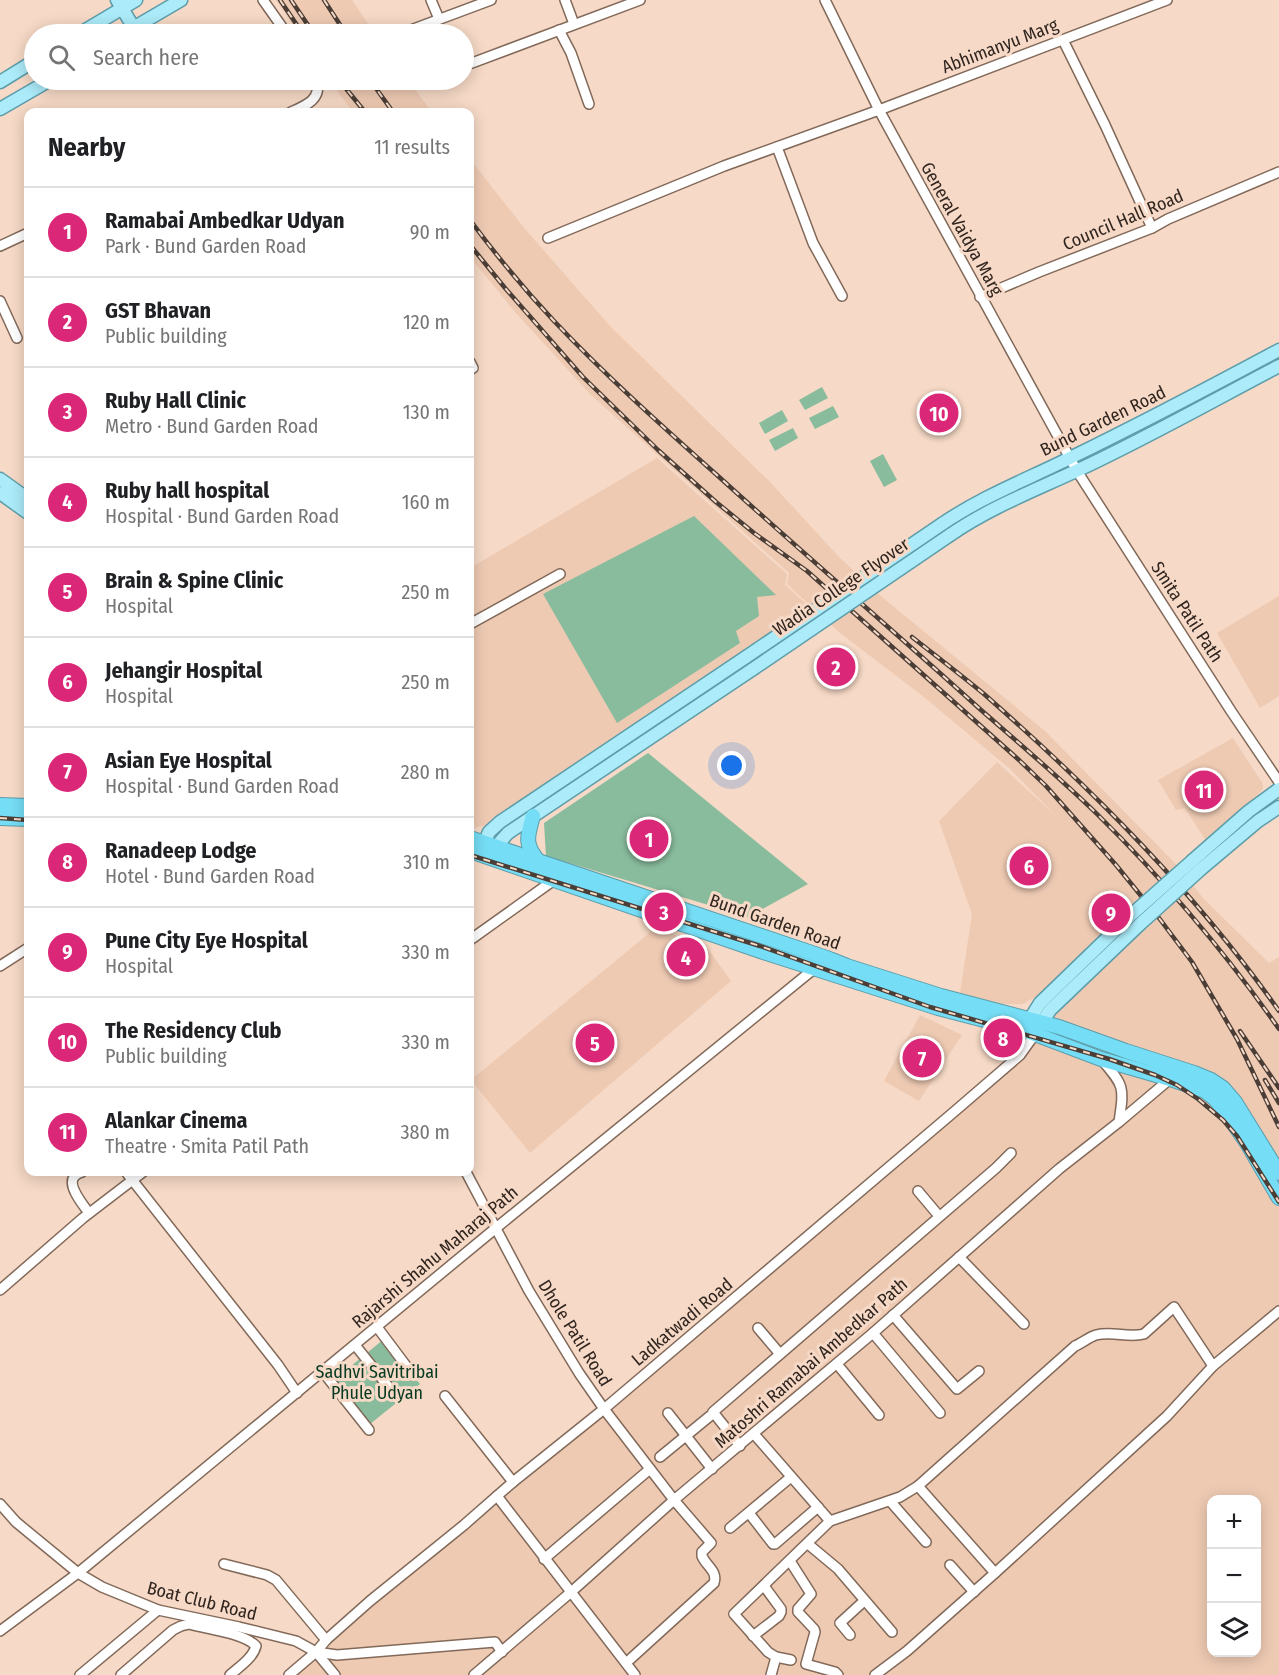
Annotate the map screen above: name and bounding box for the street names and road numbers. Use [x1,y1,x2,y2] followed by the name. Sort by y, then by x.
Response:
[939,14,1062,78] street label: Abhimanyu Marg
[916,158,1008,300] street label: General Vaidya Marg
[1059,185,1187,255] street label: Council Hall Road
[1037,381,1169,461] street label: Bund Garden Road
[769,533,914,641] street label: Wadia College Flyover
[1146,558,1228,666] street label: Smita Patil Path
[707,889,843,955] street label: Bund Garden Road
[348,1181,522,1333] street label: Rajarshi Shahu Maharaj Path
[627,1273,737,1371] street label: Ladkatwadi Road
[710,1273,912,1453] street label: Matoshri Ramabai Ambedkar Path
[534,1276,616,1390] street label: Dhole Patil Road
[145,1577,259,1625] street label: Boat Club Road

